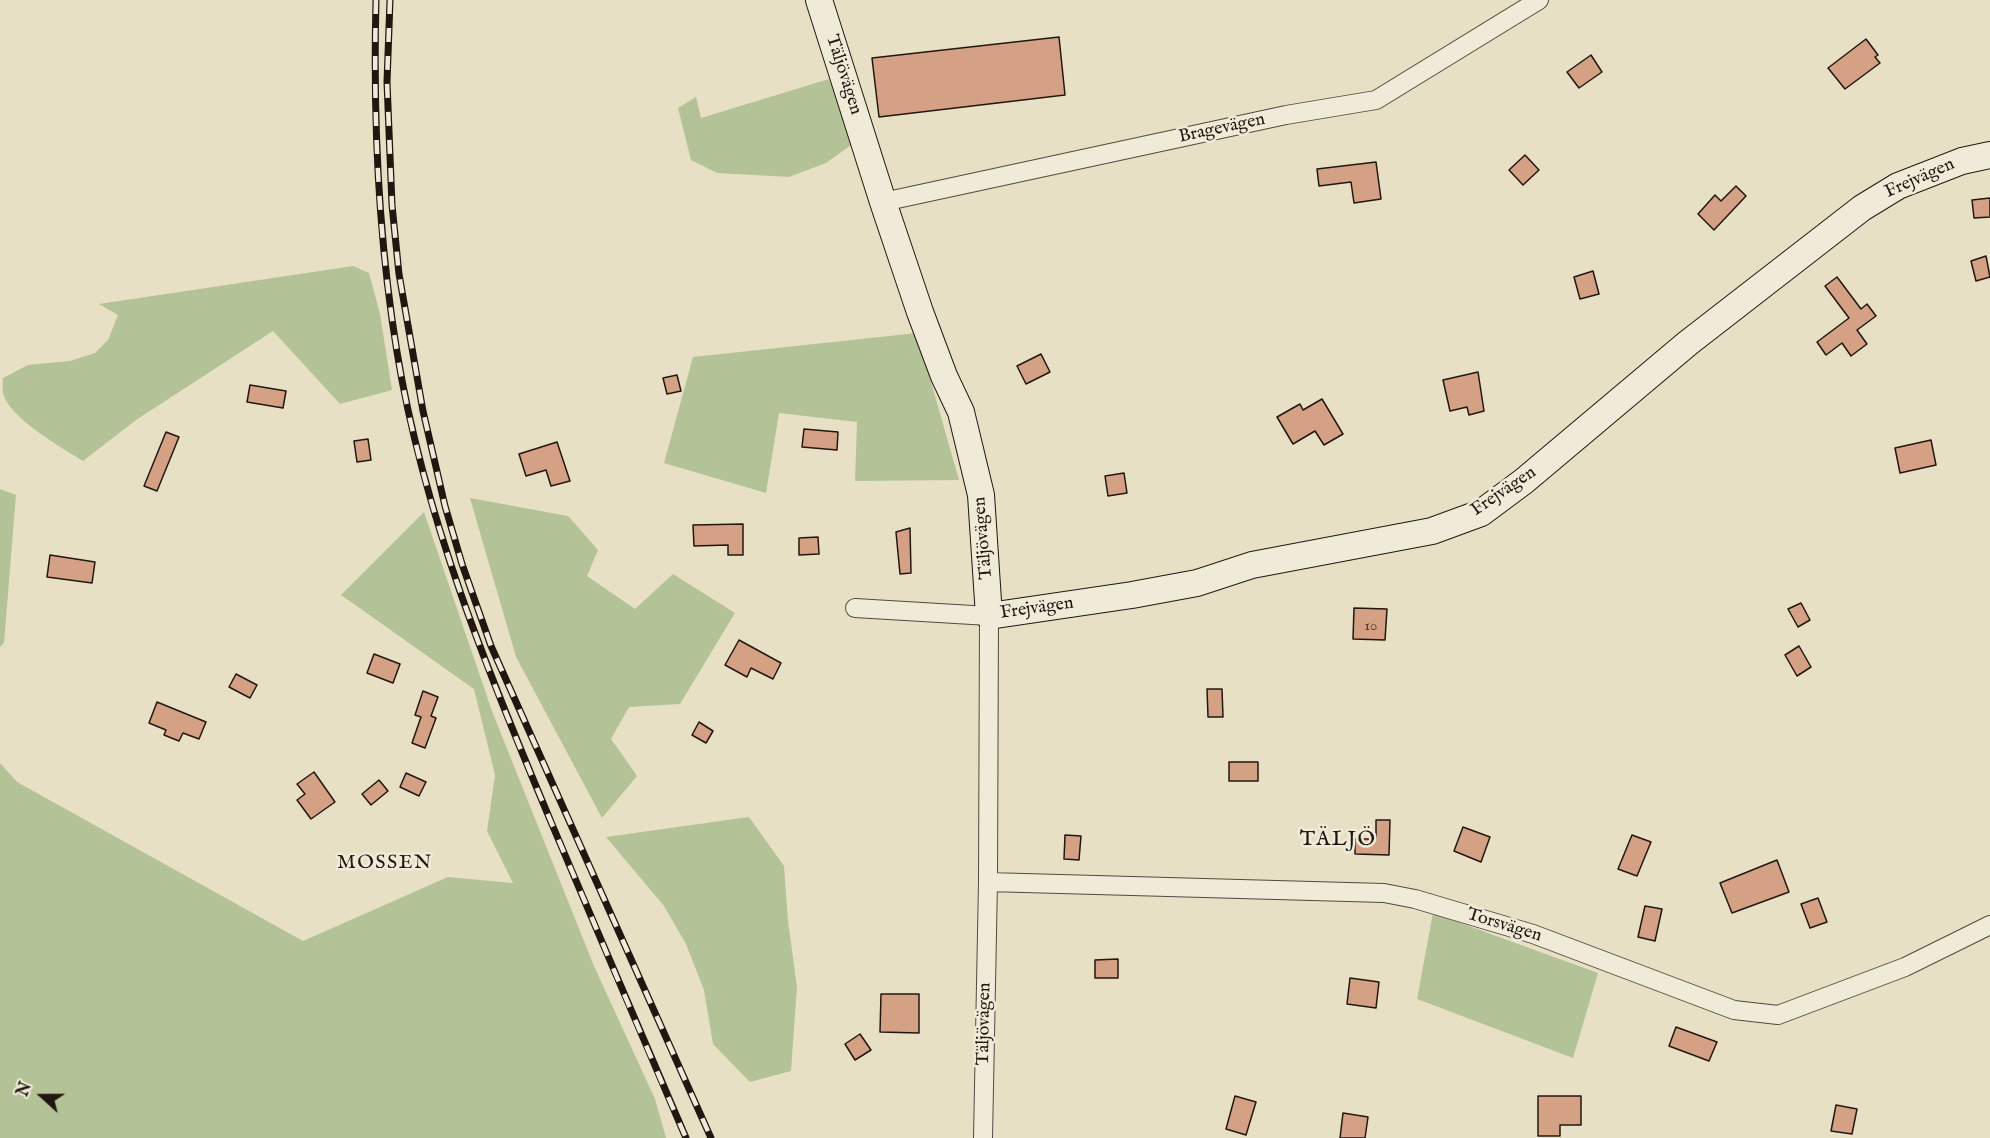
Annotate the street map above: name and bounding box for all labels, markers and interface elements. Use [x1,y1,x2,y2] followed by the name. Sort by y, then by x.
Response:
[820,32,866,118] street label: Täljövägen
[1177,109,1267,149] street label: Bragevägen
[1882,154,1958,204] street label: Frejvägen
[1467,462,1541,522] street label: Frejvägen
[970,496,998,580] street label: Täljövägen
[999,593,1075,625] street label: Frejvägen
[1365,618,1377,636] house number: 10
[1300,828,1376,854] district label: TÄLJÖ
[337,852,433,876] district label: MOSSEN
[1464,904,1544,948] street label: Torsvägen
[973,982,997,1066] street label: Täljövägen
[12,1066,72,1126] north arrow
[13,1080,37,1100] text: N

